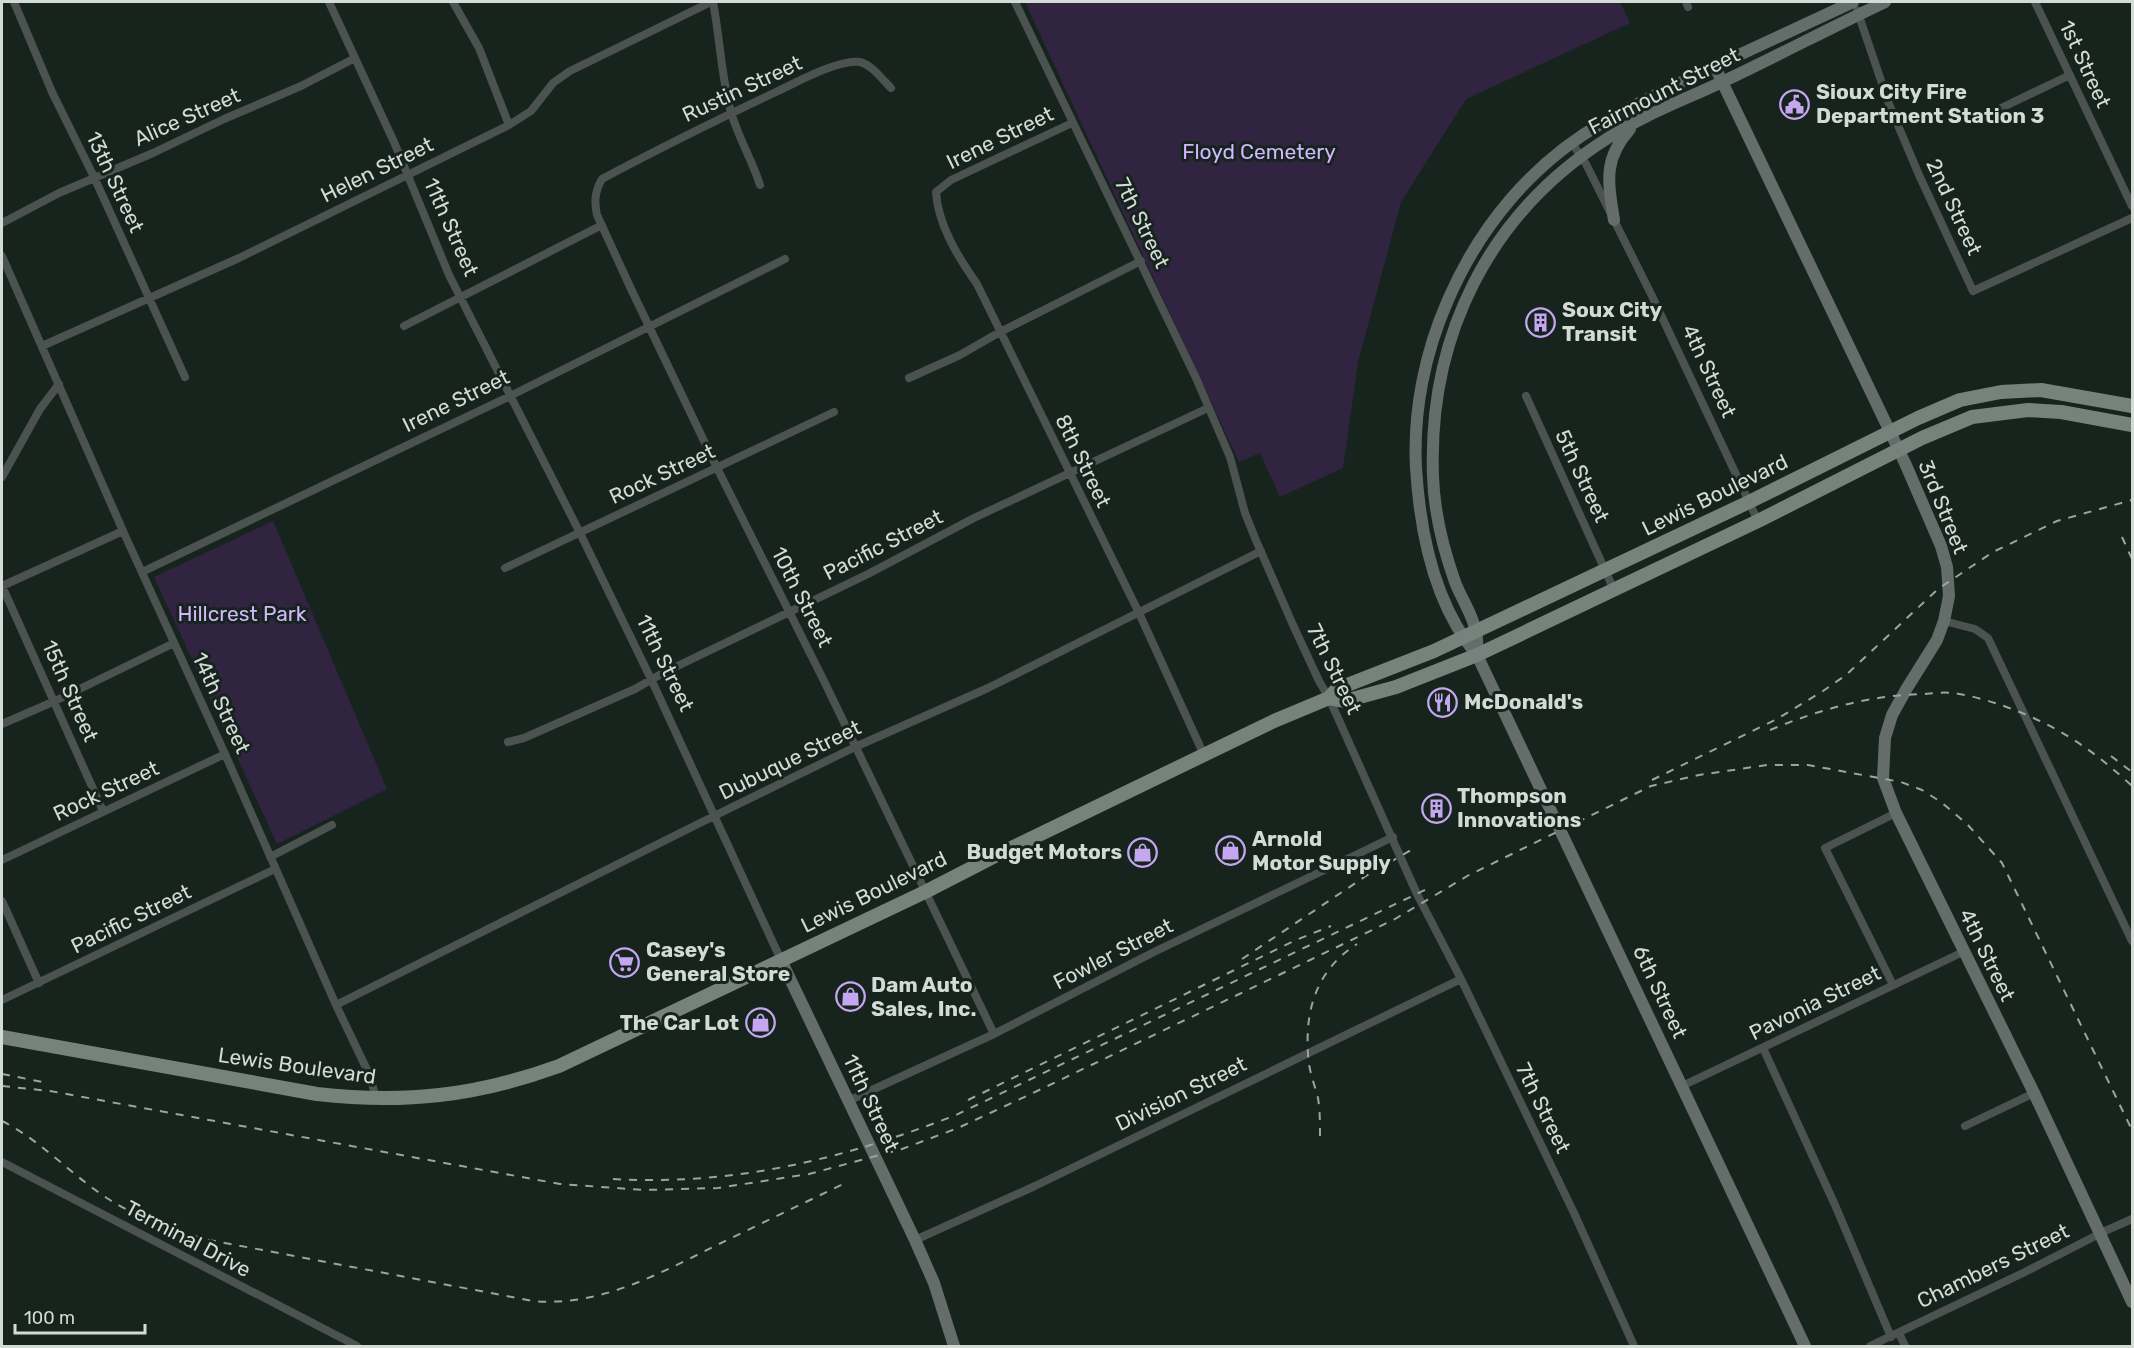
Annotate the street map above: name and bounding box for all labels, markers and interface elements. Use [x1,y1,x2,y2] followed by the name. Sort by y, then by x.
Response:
[2054,16,2117,112] street label: 1st Street
[1584,42,1744,139] street label: Fairmount Street
[678,50,806,127] street label: Rustin Street
[1816,79,2044,128] place label: Sioux City Fire Department Station 3
[130,82,244,151] street label: Alice Street
[1779,88,1811,120] public building icon: Sioux City Fire Department Station 3
[942,101,1057,174] street label: Irene Street
[81,127,150,236] street label: 13th Street
[316,132,437,208] street label: Helen Street
[1182,139,1336,164] park label: Floyd Cemetery
[1921,155,1988,259] street label: 2nd Street
[1110,173,1175,272] street label: 7th Street
[419,174,484,280] street label: 11th Street
[1562,297,1663,346] place label: Soux City Transit
[1525,306,1557,338] building icon: Soux City Transit
[1677,320,1742,421] street label: 4th Street
[398,364,513,437] street label: Irene Street
[1050,410,1117,511] street label: 8th Street
[1550,425,1615,526] street label: 5th Street
[605,438,719,509] street label: Rock Street
[1638,448,1792,541] street label: Lewis Boulevard
[1913,456,1974,557] street label: 3rd Street
[819,504,947,585] street label: Pacific Street
[767,542,838,651] street label: 10th Street
[177,601,307,626] park label: Hillcrest Park
[631,610,700,715] street label: 11th Street
[1302,619,1367,718] street label: 7th Street
[37,636,104,745] street label: 15th Street
[187,648,256,757] street label: 14th Street
[1427,686,1459,718] restaurant icon: McDonald's
[1464,689,1583,714] place label: McDonald's
[715,714,865,805] street label: Dubuque Street
[49,755,163,826] street label: Rock Street
[1457,783,1581,832] place label: Thompson Innovations
[1420,792,1452,824] building icon: Thompson Innovations
[1252,826,1391,875] place label: Arnold Motor Supply
[1215,835,1247,867] shop icon: Arnold Motor Supply
[1127,836,1159,868] shop icon: Budget Motors
[967,839,1122,864] place label: Budget Motors
[797,845,951,938] street label: Lewis Boulevard
[67,879,195,958] street label: Pacific Street
[1954,904,2021,1005] street label: 4th Street
[1049,913,1177,994] street label: Fowler Street
[646,937,790,986] place label: Casey's General Store
[1628,941,1693,1042] street label: 6th Street
[609,946,641,978] supermarket icon: Casey's General Store
[1745,960,1885,1045] street label: Pavonia Street
[871,972,976,1021] place label: Dam Auto Sales, Inc.
[834,981,866,1013] shop icon: Dam Auto Sales, Inc.
[744,1007,776,1039] shop icon: The Car Lot
[620,1010,739,1035] place label: The Car Lot
[217,1042,378,1089] street label: Lewis Boulevard
[838,1050,905,1156] street label: 11th Street
[1111,1051,1250,1136] street label: Division Street
[1511,1058,1576,1157] street label: 7th Street
[121,1195,255,1282] street label: Terminal Drive
[1913,1218,2073,1313] street label: Chambers Street
[15,1297,146,1335] scale bar
[24,1307,75,1329] text: 100 m

